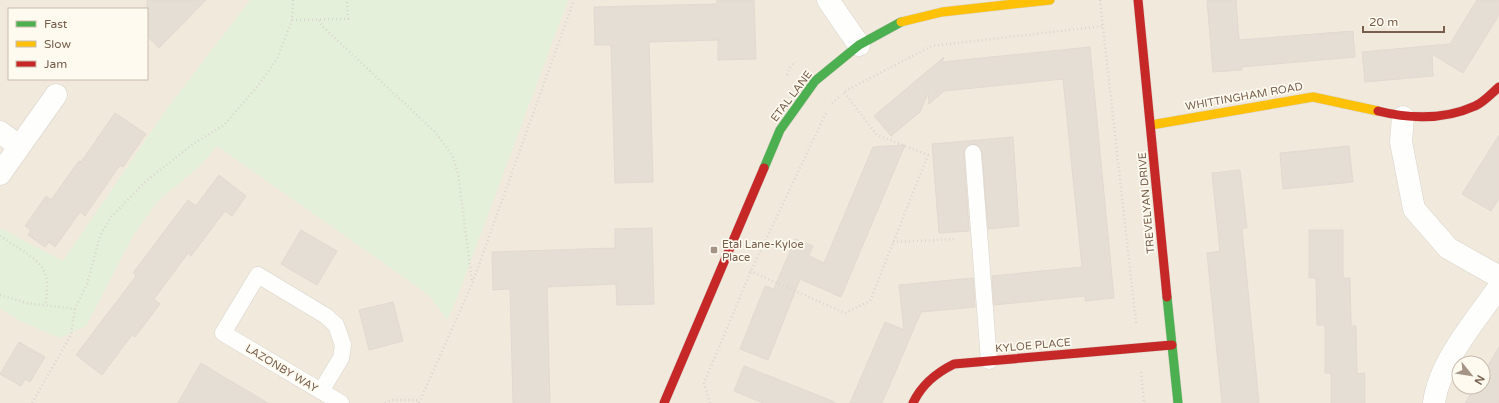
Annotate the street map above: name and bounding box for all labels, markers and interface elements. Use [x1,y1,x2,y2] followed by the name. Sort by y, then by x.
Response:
[8,8,148,80] legend
[1363,8,1444,34] scale bar
[1369,15,1398,29] text: 20 m
[44,17,68,31] text: Fast
[44,37,71,51] text: Slow
[44,57,67,71] text: Jam
[768,68,815,124] street label: ETAL LANE
[1184,80,1304,113] street label: WHITTINGHAM ROAD
[1136,152,1157,254] street label: TREVELYAN DRIVE
[722,238,804,264] place label: Etal Lane-Kyloe Place
[709,245,719,255] marker: Etal Lane-Kyloe Place
[995,336,1071,355] street label: KYLOE PLACE
[243,342,320,395] street label: LAZONBY WAY
[1451,355,1491,395] north arrow
[1471,373,1487,387] text: N

